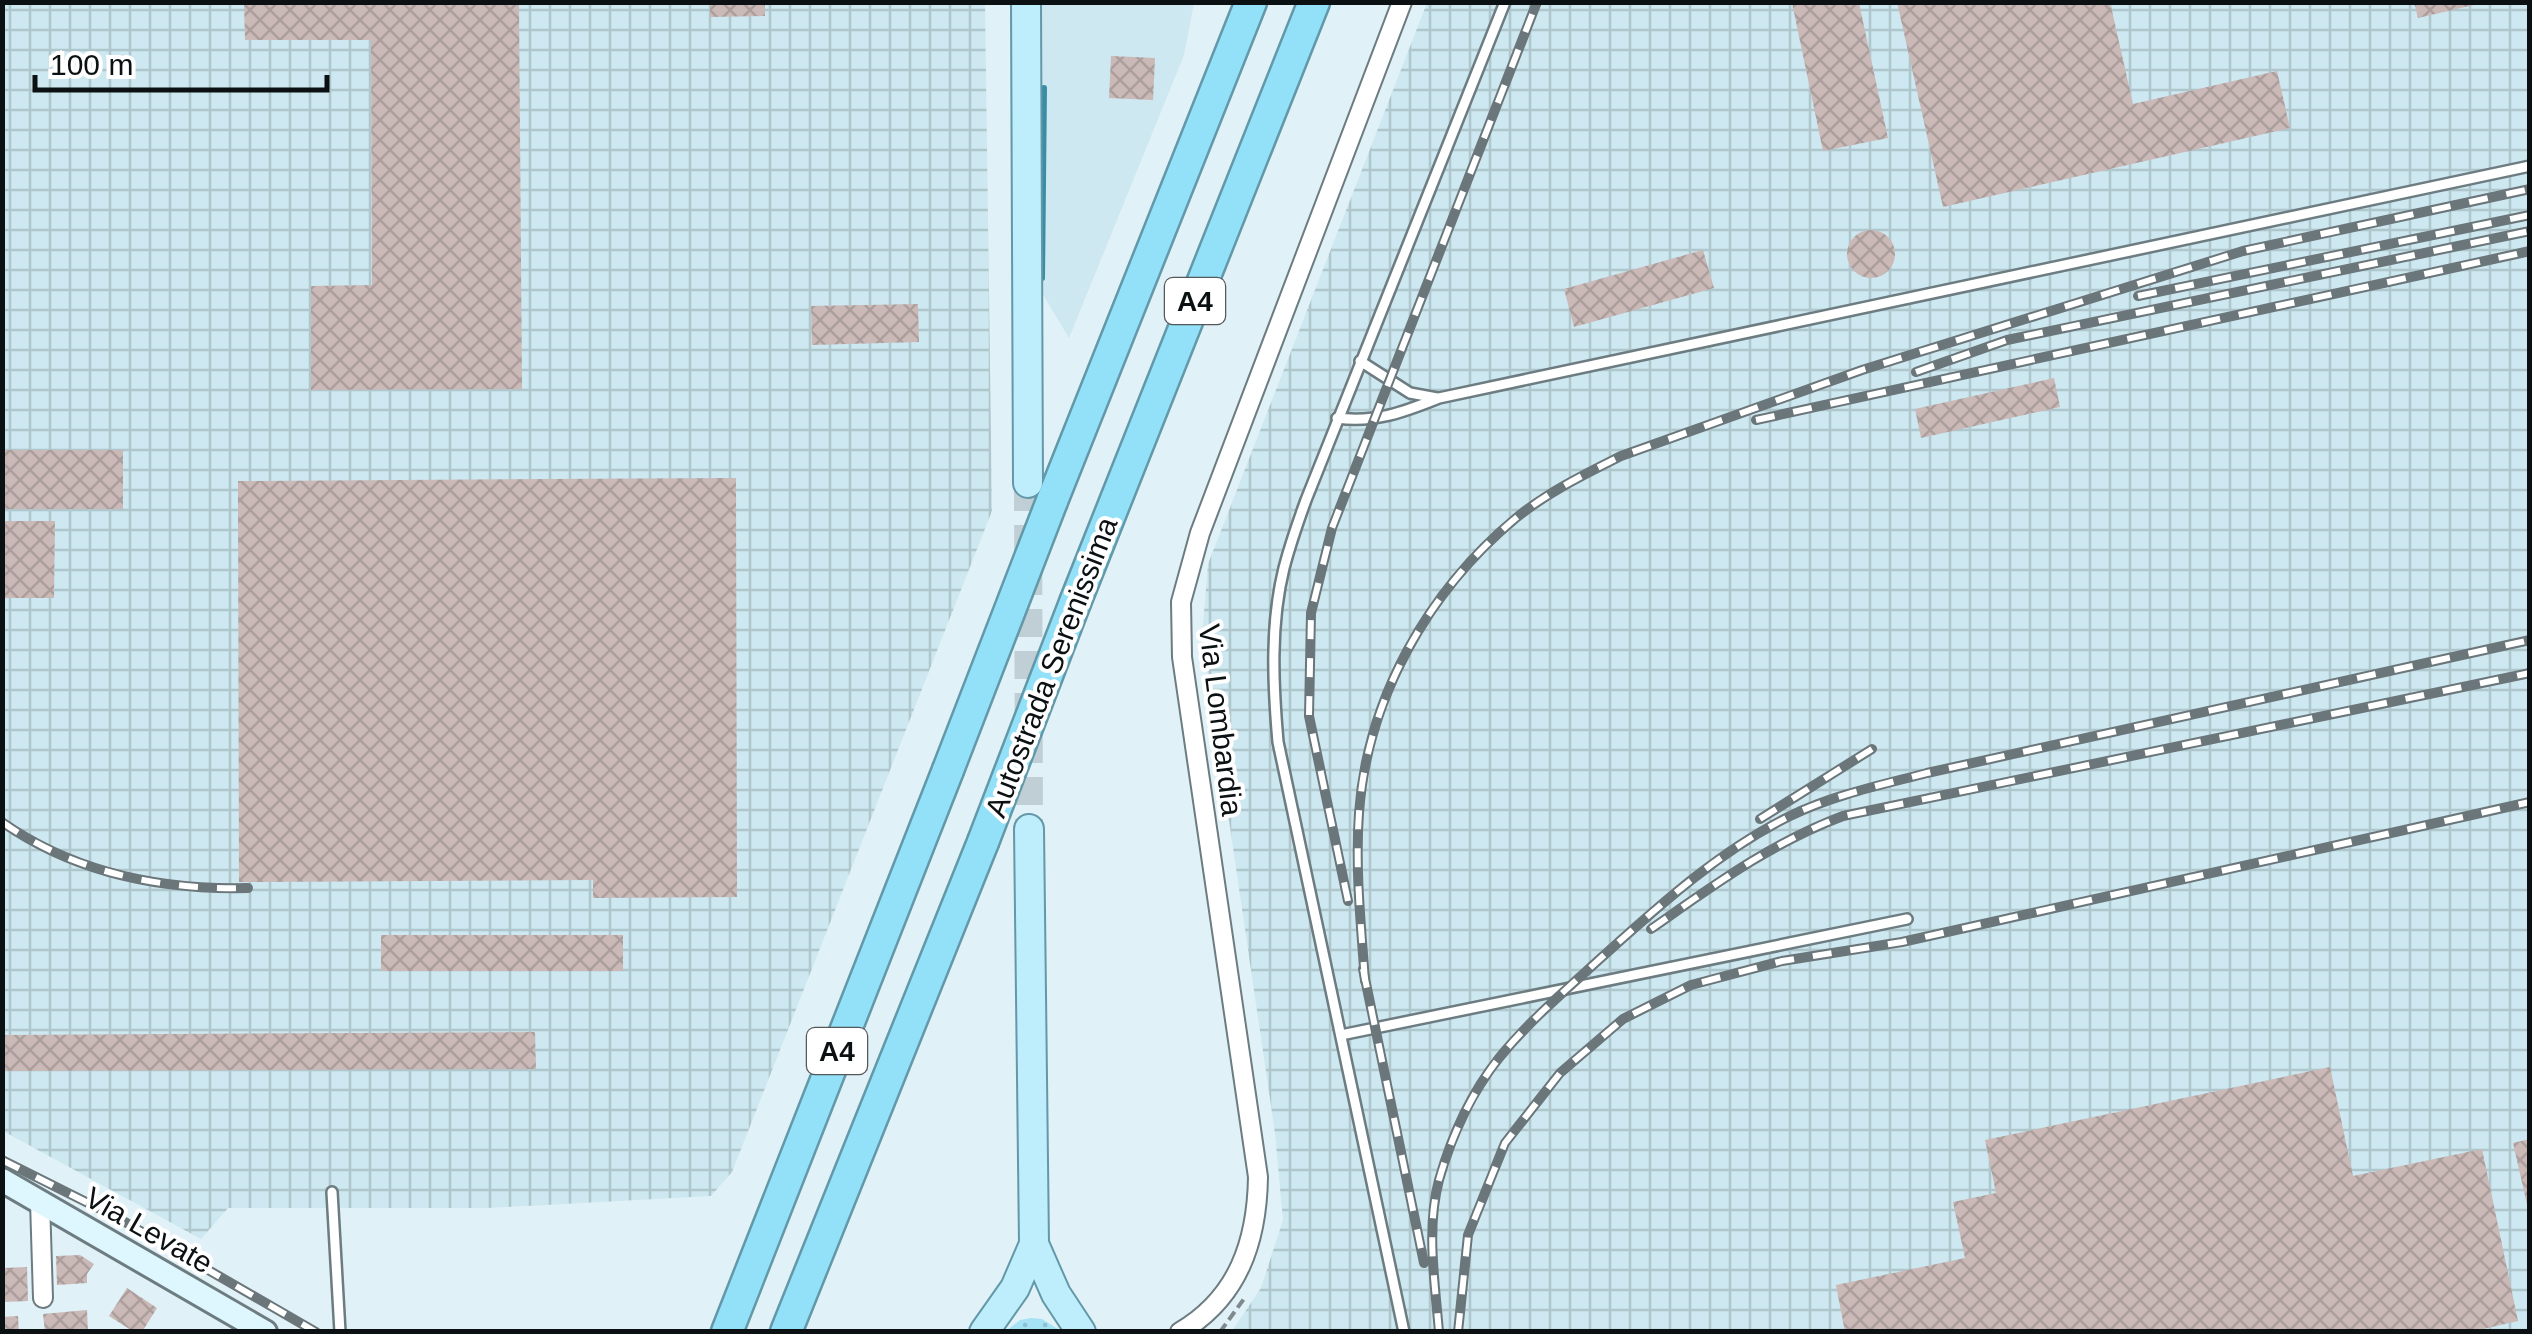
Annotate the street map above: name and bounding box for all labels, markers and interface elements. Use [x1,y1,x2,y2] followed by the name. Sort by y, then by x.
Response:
[35,30,328,92] scale bar
[50,48,133,81] text: 100 m
[1165,278,1225,324] road number: A4
[979,512,1124,822] street label: Autostrada Serenissima
[1193,622,1249,818] street label: Via Lombardia
[807,1028,867,1074] road number: A4
[80,1180,218,1280] street label: Via Levate

